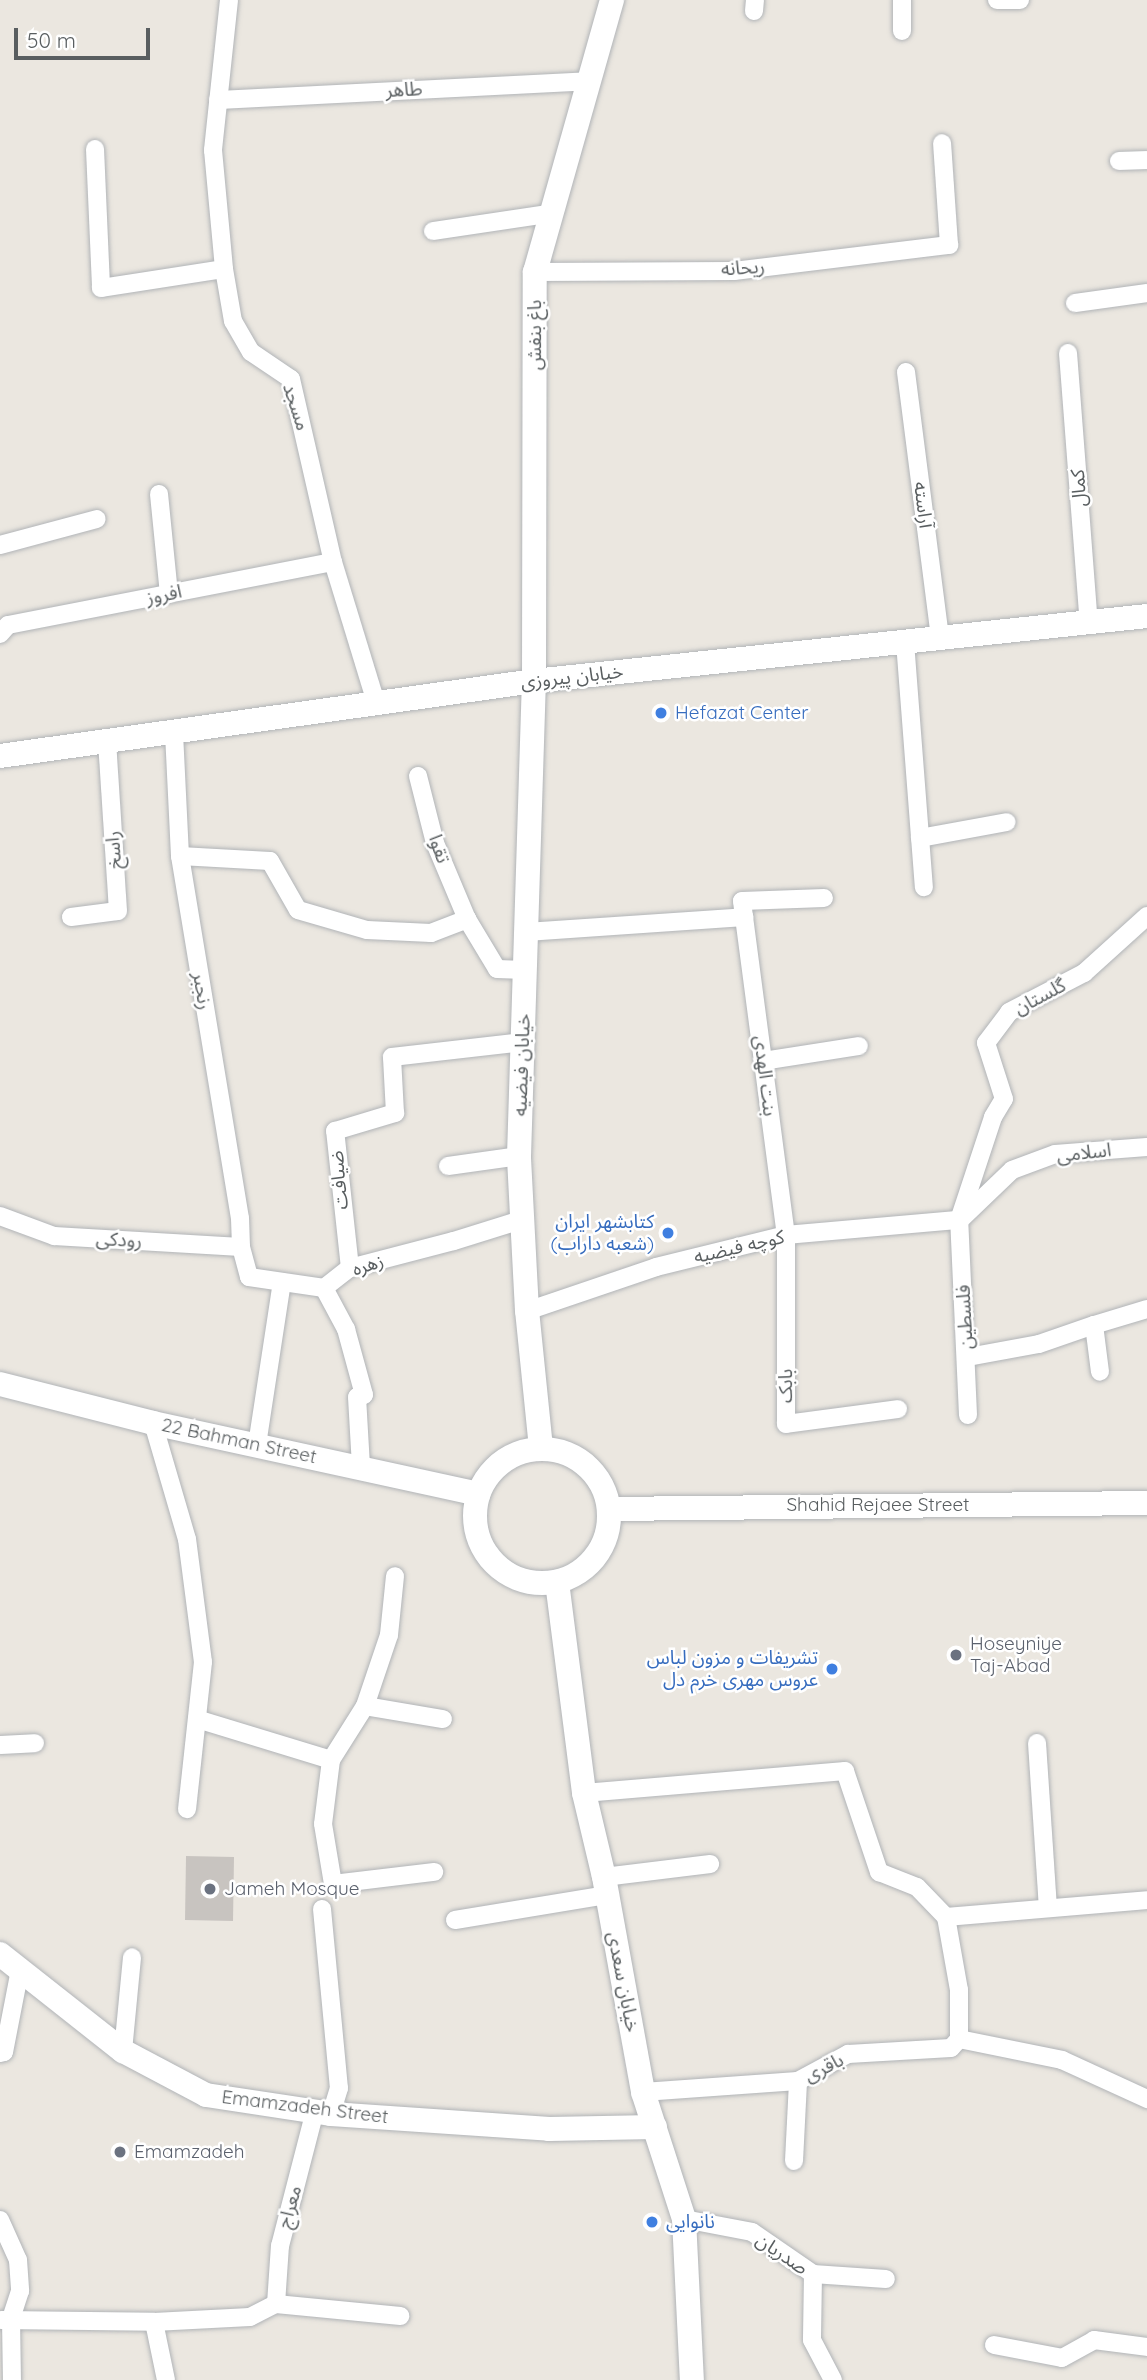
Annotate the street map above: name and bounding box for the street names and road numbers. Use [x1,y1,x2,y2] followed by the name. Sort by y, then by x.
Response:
[385,78,423,102] street label: طاهر
[720,255,766,281] street label: ریحانه
[524,300,546,370] street label: باغ بنفش
[278,380,314,434] street label: مسجد
[1066,468,1092,508] street label: کمال
[909,480,937,530] street label: آراسته
[144,580,184,610] street label: افروز
[520,660,624,694] street label: خیابان پیروزی
[101,830,127,870] street label: راسخ
[423,832,455,866] street label: تقوا
[188,971,216,1011] street label: رنجبر
[1010,974,1070,1020] street label: گلستان
[509,1013,535,1117] street label: خیابان فیضیه
[749,1034,781,1118] street label: بنت الهدی
[1056,1139,1112,1167] street label: اسلامی
[325,1150,353,1210] street label: ضیافت
[691,1226,787,1268] street label: کوچه فیضیه
[95,1227,143,1253] street label: رودکی
[349,1249,387,1281] street label: زهره
[952,1284,978,1350] street label: فلسطین
[775,1369,797,1403] street label: بابک
[159,1413,319,1469] street label: 22 Bahman Street
[786,1494,970,1516] street label: Shahid Rejaee Street
[602,1930,644,2034] street label: خیابان سعدی
[801,2049,847,2087] street label: باقری
[220,2085,390,2129] street label: Emamzadeh Street
[273,2183,307,2231] street label: معراج
[752,2228,812,2280] street label: صدریان

